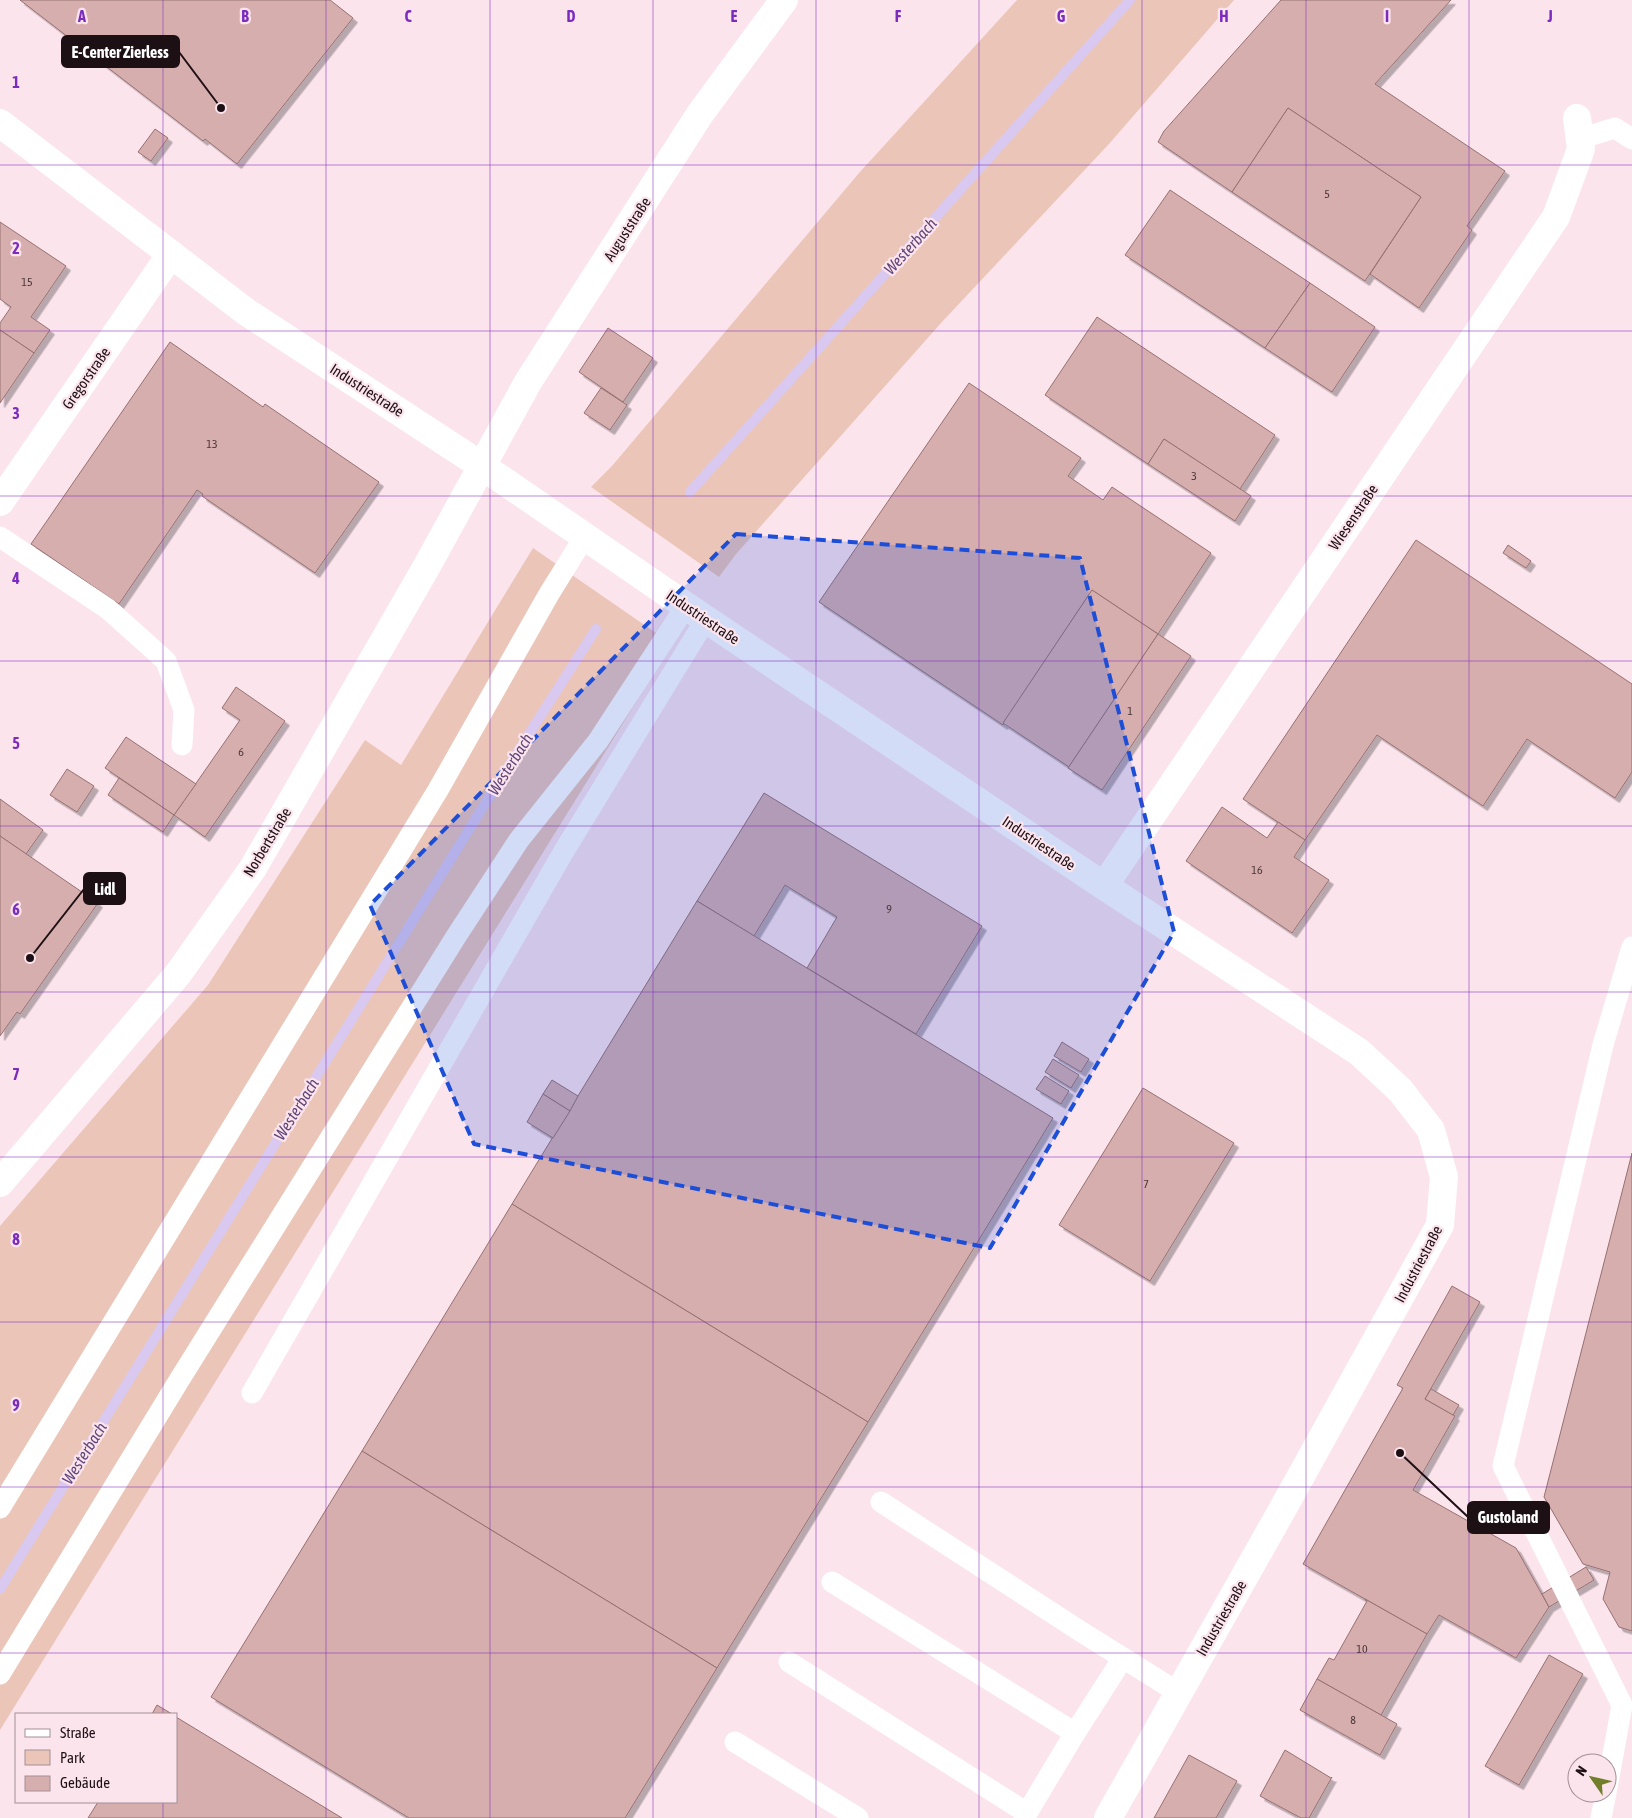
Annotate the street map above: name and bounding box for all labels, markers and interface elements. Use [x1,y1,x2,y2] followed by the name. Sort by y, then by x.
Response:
[77,7,86,25] text: A
[241,7,249,25] text: B
[404,7,412,25] text: C
[567,7,576,25] text: D
[731,7,738,25] text: E
[895,7,902,25] text: F
[1057,7,1066,25] text: G
[1219,7,1229,25] text: H
[1385,7,1389,25] text: I
[1546,7,1553,25] text: J
[62,36,179,67] callout: E-Center Zierless
[71,43,169,61] text: E-Center Zierless
[12,73,20,91] text: 1
[1324,187,1330,201] house number: 5
[600,194,654,264] street label: Auguststraße
[880,214,940,278] water label: Westerbach
[12,239,20,257] text: 2
[21,275,33,289] house number: 15
[59,344,114,412] street label: Gregorstraße
[327,360,407,420] street label: Industriestraße
[12,404,20,422] text: 3
[206,437,218,451] house number: 13
[1191,469,1197,483] house number: 3
[1325,481,1381,553] street label: Wiesenstraße
[11,569,20,587] text: 4
[663,586,743,648] street label: Industriestraße
[1127,704,1133,718] house number: 1
[484,730,536,798] water label: Westerbach
[12,734,20,752] text: 5
[238,745,244,759] house number: 6
[240,804,294,880] street label: Norbertstraße
[999,812,1079,874] street label: Industriestraße
[1251,863,1263,877] house number: 16
[84,873,125,904] callout: Lidl
[94,880,117,898] text: Lidl
[12,900,20,918] text: 6
[886,902,892,916] house number: 9
[12,1065,20,1083] text: 7
[270,1075,322,1143] water label: Westerbach
[1143,1177,1149,1191] house number: 7
[1391,1223,1445,1305] street label: Industriestraße
[12,1230,20,1248] text: 8
[12,1396,20,1414] text: 9
[58,1419,110,1487] water label: Westerbach
[1468,1502,1549,1533] callout: Gustoland
[1478,1508,1539,1526] text: Gustoland
[1193,1577,1250,1659] street label: Industriestraße
[1356,1642,1368,1656] house number: 10
[15,1713,178,1803] legend
[1350,1713,1356,1727] house number: 8
[60,1724,96,1741] text: Straße
[60,1749,85,1766] text: Park
[1567,1753,1617,1803] north arrow
[1572,1763,1590,1779] text: N
[60,1774,110,1791] text: Gebäude

